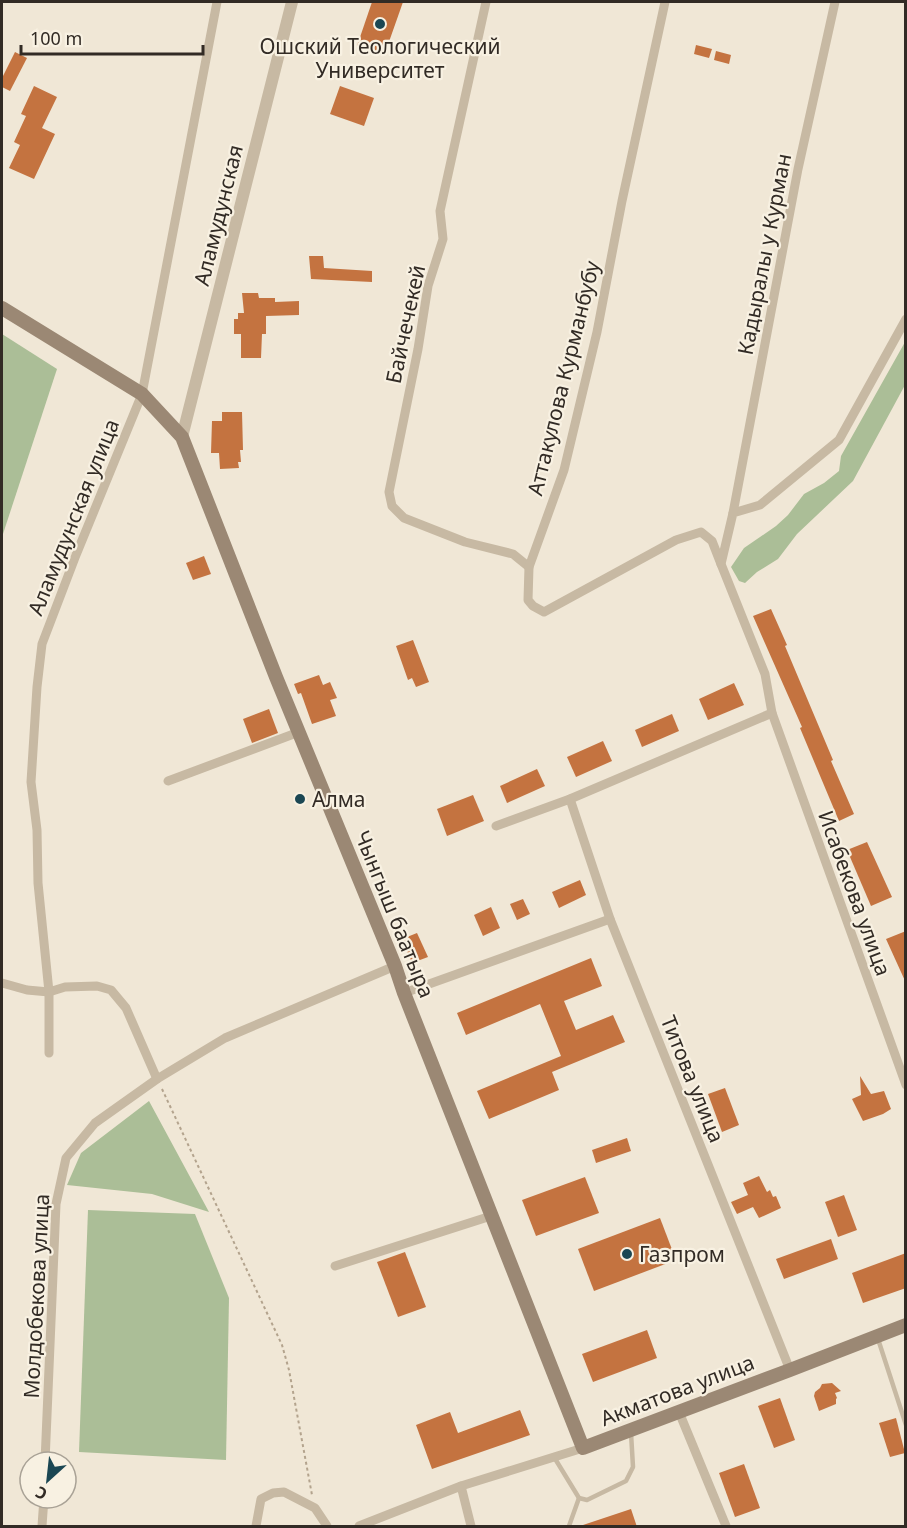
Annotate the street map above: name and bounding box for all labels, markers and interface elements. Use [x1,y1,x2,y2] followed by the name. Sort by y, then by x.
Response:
[373,17,387,31] marker: Ошский Теологический Университет
[21,18,202,56] scale bar
[30,26,82,50] text: 100 m
[259,32,501,84] place label: Ошский Теологический Университет
[187,142,249,288] street label: Аламудунская
[731,151,797,357] street label: Кадыралы у Курман
[520,257,606,498] street label: Аттакулова Курманбубу
[379,262,431,386] street label: Байчечекей
[21,415,125,619] street label: Аламудунская улица
[312,785,366,813] place label: Алма
[293,792,307,806] marker: Алма
[812,807,898,979] street label: Исабекова улица
[349,826,441,1002] street label: Чынгыш баатыра
[655,1011,731,1147] street label: Титова улица
[17,1193,55,1399] street label: Молдобекова улица
[639,1240,725,1268] place label: Газпром
[620,1247,634,1261] marker: Газпром
[596,1348,758,1432] street label: Акматова улица
[18,1450,78,1510] north arrow
[32,1481,51,1506] text: С

